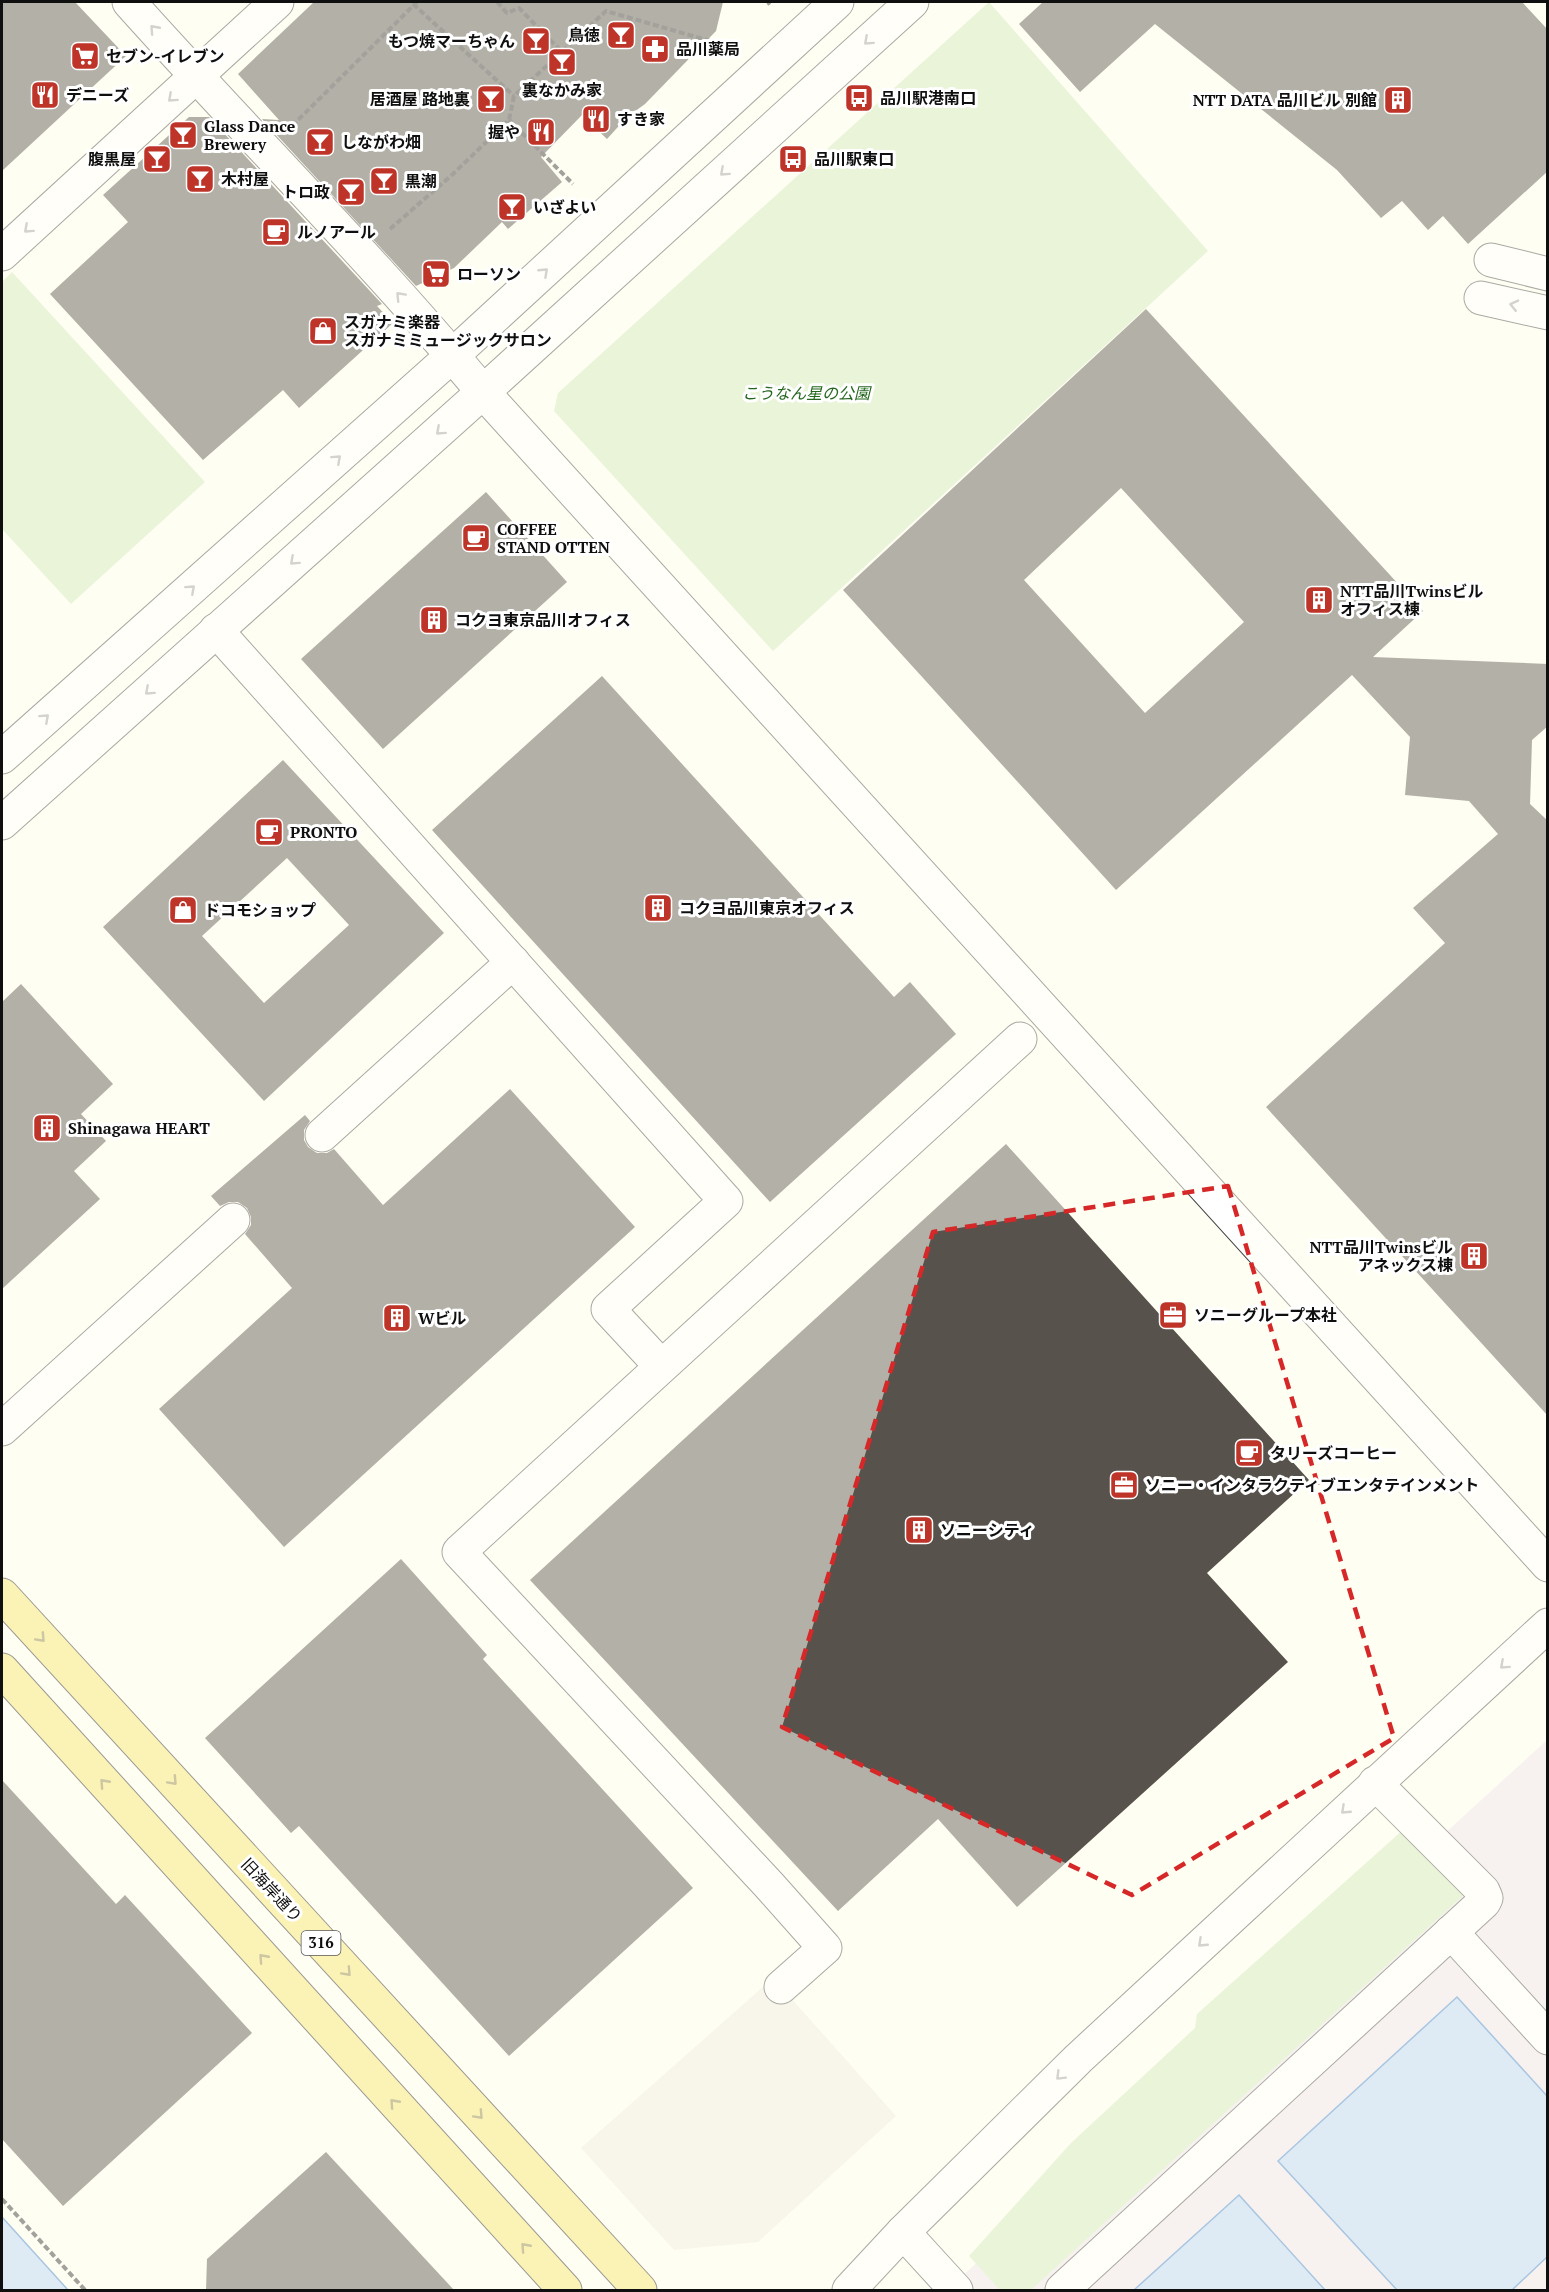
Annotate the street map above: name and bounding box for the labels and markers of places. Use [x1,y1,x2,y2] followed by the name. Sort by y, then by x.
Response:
[605,19,637,51] bar icon: 鳥徳
[568,24,600,46] place label: 鳥徳
[520,25,552,57] bar icon: もつ焼マーちゃん
[388,30,515,52] place label: もつ焼マーちゃん
[639,33,671,65] pharmacy icon: 品川薬局
[676,38,740,60] place label: 品川薬局
[69,40,101,72] supermarket icon: セブン-イレブン
[106,45,225,67] place label: セブン-イレブン
[546,46,578,78] bar icon: 裏なかみ家
[29,79,61,111] restaurant icon: デニーズ
[522,79,602,101] place label: 裏なかみ家
[843,82,875,114] bus stop icon: 品川駅港南口
[475,83,507,115] bar icon: 居酒屋 路地裏
[66,84,129,106] place label: デニーズ
[1382,84,1414,116] building icon: NTT DATA 品川ビル 別館
[880,87,976,109] place label: 品川駅港南口
[370,88,470,110] place label: 居酒屋 路地裏
[1193,89,1377,111] place label: NTT DATA 品川ビル 別館
[580,103,612,135] restaurant icon: すき家
[617,108,665,130] place label: すき家
[204,115,296,155] place label: Glass Dance Brewery
[525,116,557,148] restaurant icon: 握や
[167,119,199,151] bar icon: Glass Dance Brewery
[488,121,520,143] place label: 握や
[304,126,336,158] bar icon: しながわ畑
[341,131,421,153] place label: しながわ畑
[141,143,173,175] bar icon: 腹黒屋
[777,143,809,175] bus stop icon: 品川駅東口
[88,148,136,170] place label: 腹黒屋
[814,148,894,170] place label: 品川駅東口
[184,163,216,195] bar icon: 木村屋
[368,165,400,197] bar icon: 黒潮
[221,168,269,190] place label: 木村屋
[405,170,437,192] place label: 黒潮
[335,176,367,208] bar icon: トロ政
[282,181,330,203] place label: トロ政
[496,191,528,223] bar icon: いざよい
[533,196,596,218] place label: いざよい
[260,216,292,248] cafe icon: ルノアール
[297,221,376,243] place label: ルノアール
[420,258,452,290] supermarket icon: ローソン
[457,263,521,285] place label: ローソン
[344,311,552,351] place label: スガナミ楽器 スガナミミュージックサロン
[307,315,339,347] shop icon: スガナミ楽器 スガナミミュージックサロン
[497,518,610,558] place label: COFFEE STAND OTTEN
[460,522,492,554] cafe icon: COFFEE STAND OTTEN
[1340,580,1484,620] place label: NTT品川Twinsビル オフィス棟
[1303,584,1335,616] building icon: NTT品川Twinsビル オフィス棟
[418,604,450,636] building icon: コクヨ東京品川オフィス
[455,609,631,631] place label: コクヨ東京品川オフィス
[253,816,285,848] cafe icon: PRONTO
[290,821,357,843] place label: PRONTO
[642,892,674,924] building icon: コクヨ品川東京オフィス
[167,894,199,926] shop icon: ドコモショップ
[679,897,855,919] place label: コクヨ品川東京オフィス
[204,899,316,921] place label: ドコモショップ
[31,1112,63,1144] building icon: Shinagawa HEART
[68,1117,210,1139] place label: Shinagawa HEART
[1309,1236,1453,1276] place label: NTT品川Twinsビル アネックス棟
[1458,1240,1490,1272] building icon: NTT品川Twinsビル アネックス棟
[1157,1299,1189,1331] office icon: ソニーグループ本社
[381,1302,413,1334] building icon: Wビル
[1194,1304,1337,1326] place label: ソニーグループ本社
[418,1307,467,1329] place label: Wビル
[1233,1437,1265,1469] cafe icon: タリーズコーヒー
[1270,1442,1397,1464] place label: タリーズコーヒー
[1108,1469,1140,1501] office icon: ソニー・インタラクティブエンタテインメント
[1145,1474,1480,1496] place label: ソニー・インタラクティブエンタテインメント
[903,1514,935,1546] building icon: ソニーシティ
[940,1519,1035,1541] place label: ソニーシティ

